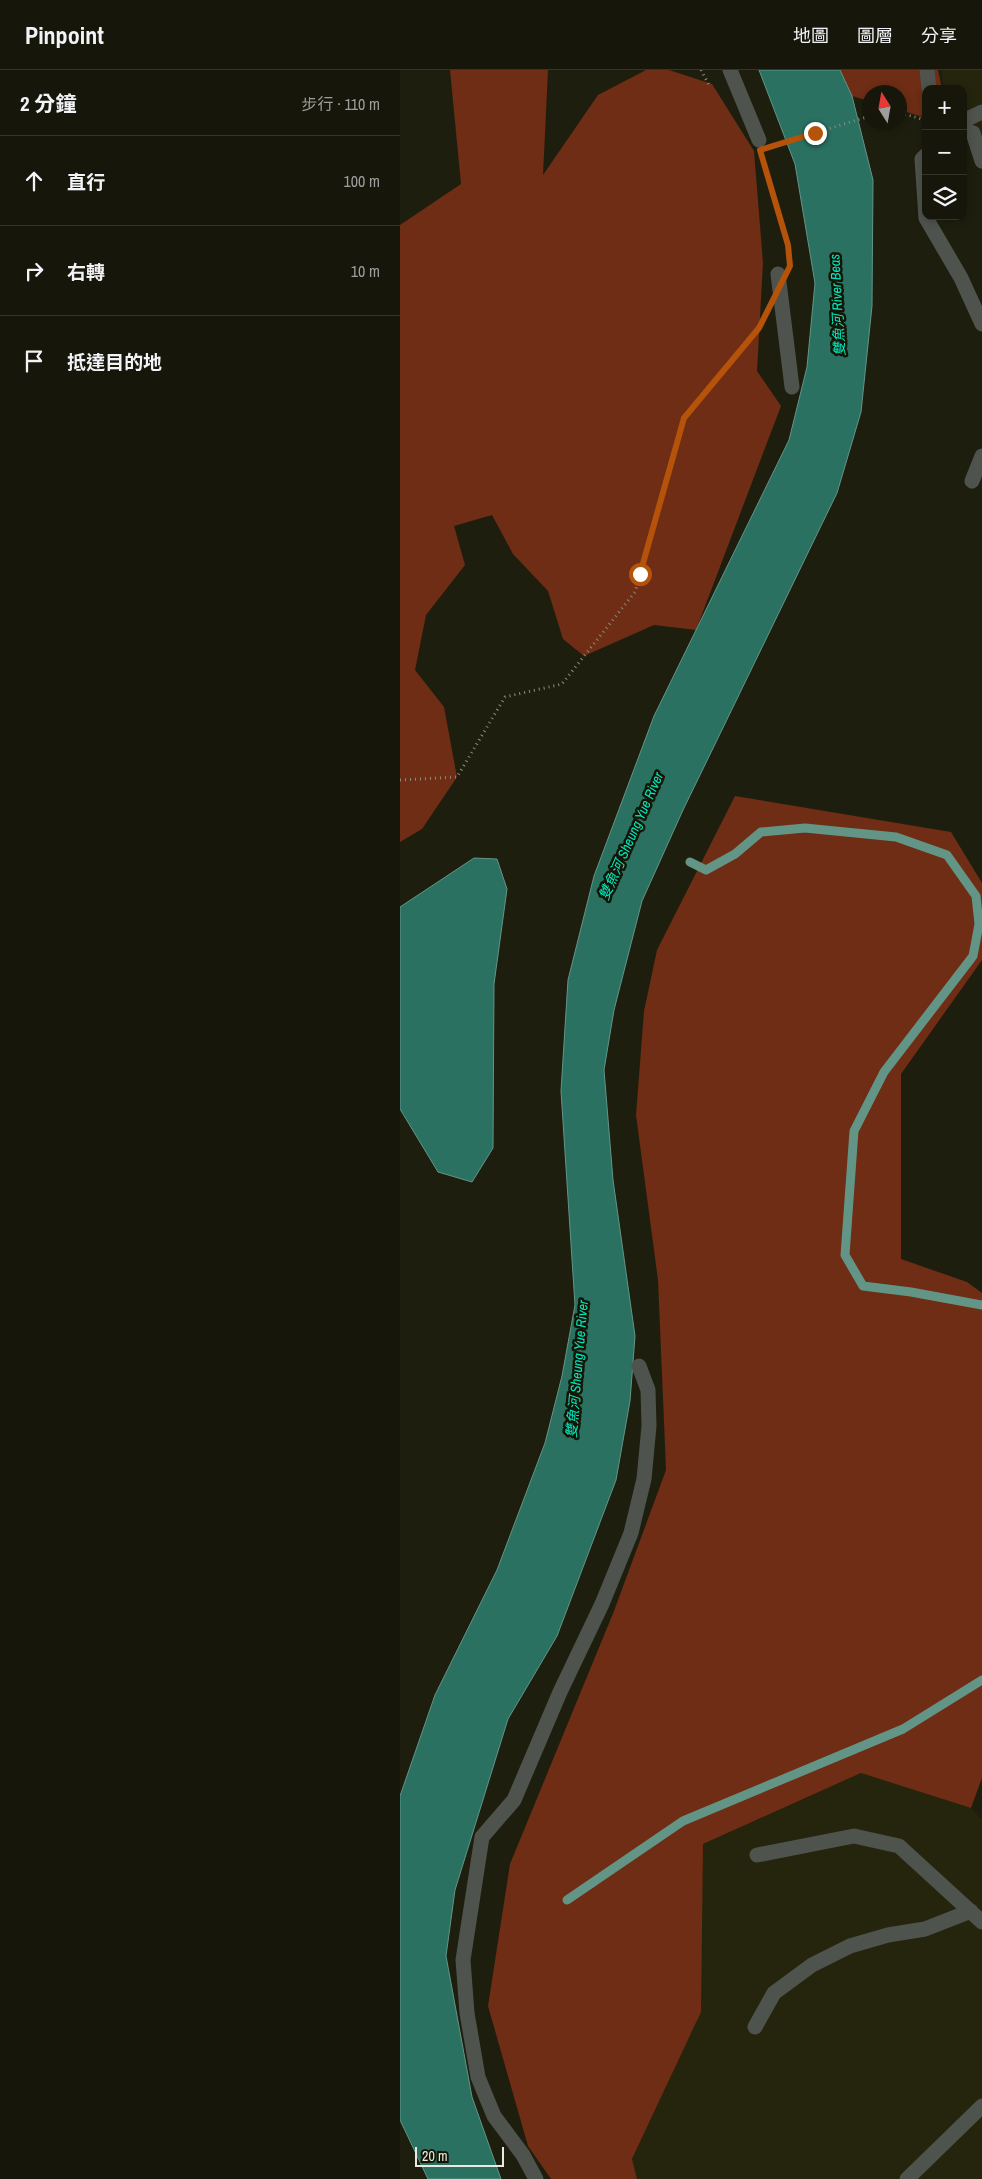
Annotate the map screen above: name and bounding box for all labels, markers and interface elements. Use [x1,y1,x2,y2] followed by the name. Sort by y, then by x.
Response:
[25,19,104,51] text: Pinpoint
[793,23,829,48] text: 地圖
[857,23,893,48] text: 圖層
[921,23,957,48] text: 分享
[862,85,907,130] north arrow
[922,85,967,220] map controls
[922,85,967,130] button: +
[20,89,76,118] text: 2 分鐘
[302,93,380,115] text: 步行 · 110 m
[804,122,827,145] route end
[922,130,967,175] button: −
[20,167,48,195] icon: ahead
[67,169,105,195] text: 直行
[344,170,380,192] text: 100 m
[922,175,967,220] button: layers
[825,253,849,356] water label: 雙魚河 River Beas
[20,257,48,285] icon: right
[67,259,105,285] text: 右轉
[351,260,380,282] text: 10 m
[20,347,48,375] icon: arrive
[67,349,162,375] text: 抵達目的地
[629,563,652,586] route start
[595,768,668,903] water label: 雙魚河 Sheung Yue River
[562,1298,592,1439] water label: 雙魚河 Sheung Yue River
[415,2144,504,2167] scale bar
[422,2147,448,2165] text: 20 m

